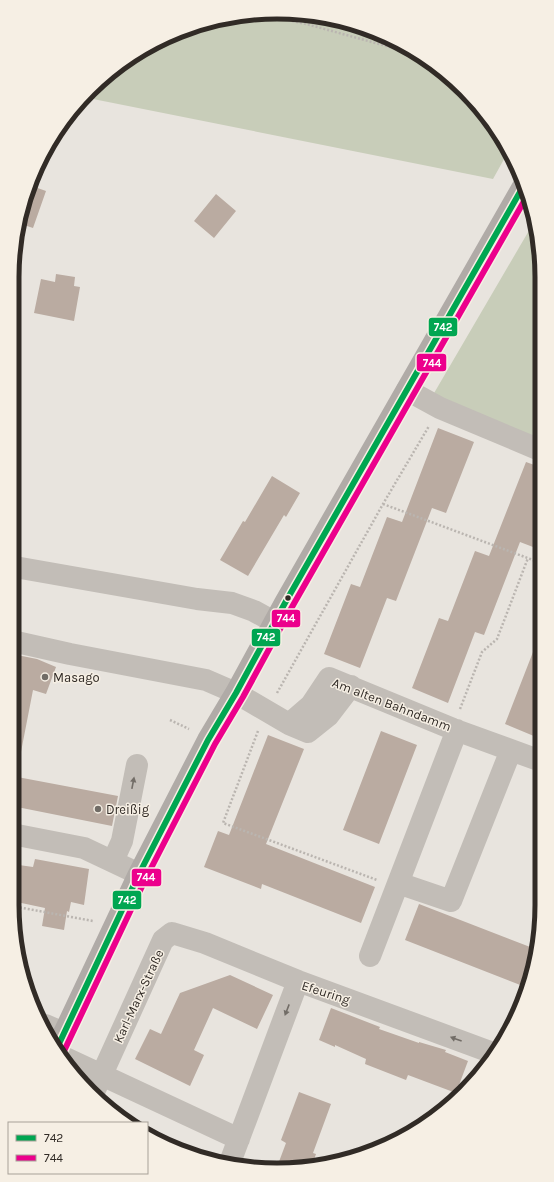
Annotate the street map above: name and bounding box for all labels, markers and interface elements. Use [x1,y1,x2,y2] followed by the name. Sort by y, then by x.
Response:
[428,317,458,337] line badge: 742
[434,321,453,334] text: 742
[416,353,447,372] line badge: 744
[423,357,442,370] text: 744
[283,593,293,603] unlabelled marker
[271,609,301,628] line badge: 744
[277,612,296,625] text: 744
[251,628,281,647] line badge: 742
[257,631,276,644] text: 742
[53,670,100,685] place label: Masago
[40,672,50,682] marker: Masago
[330,675,453,734] street label: Am alten Bahndamm
[131,777,137,790] one-way arrow
[106,802,150,817] place label: Dreißig
[93,804,103,814] marker: Dreißig
[131,868,162,887] line badge: 744
[137,871,156,884] text: 744
[112,890,142,910] line badge: 742
[118,894,137,907] text: 742
[110,947,167,1045] street label: Karl-Marx-Straße
[300,978,353,1008] street label: Efeuring
[284,1005,290,1017] one-way arrow
[450,1036,462,1042] one-way arrow
[8,1122,148,1174] legend
[44,1131,63,1145] text: 742
[44,1151,63,1165] text: 744

